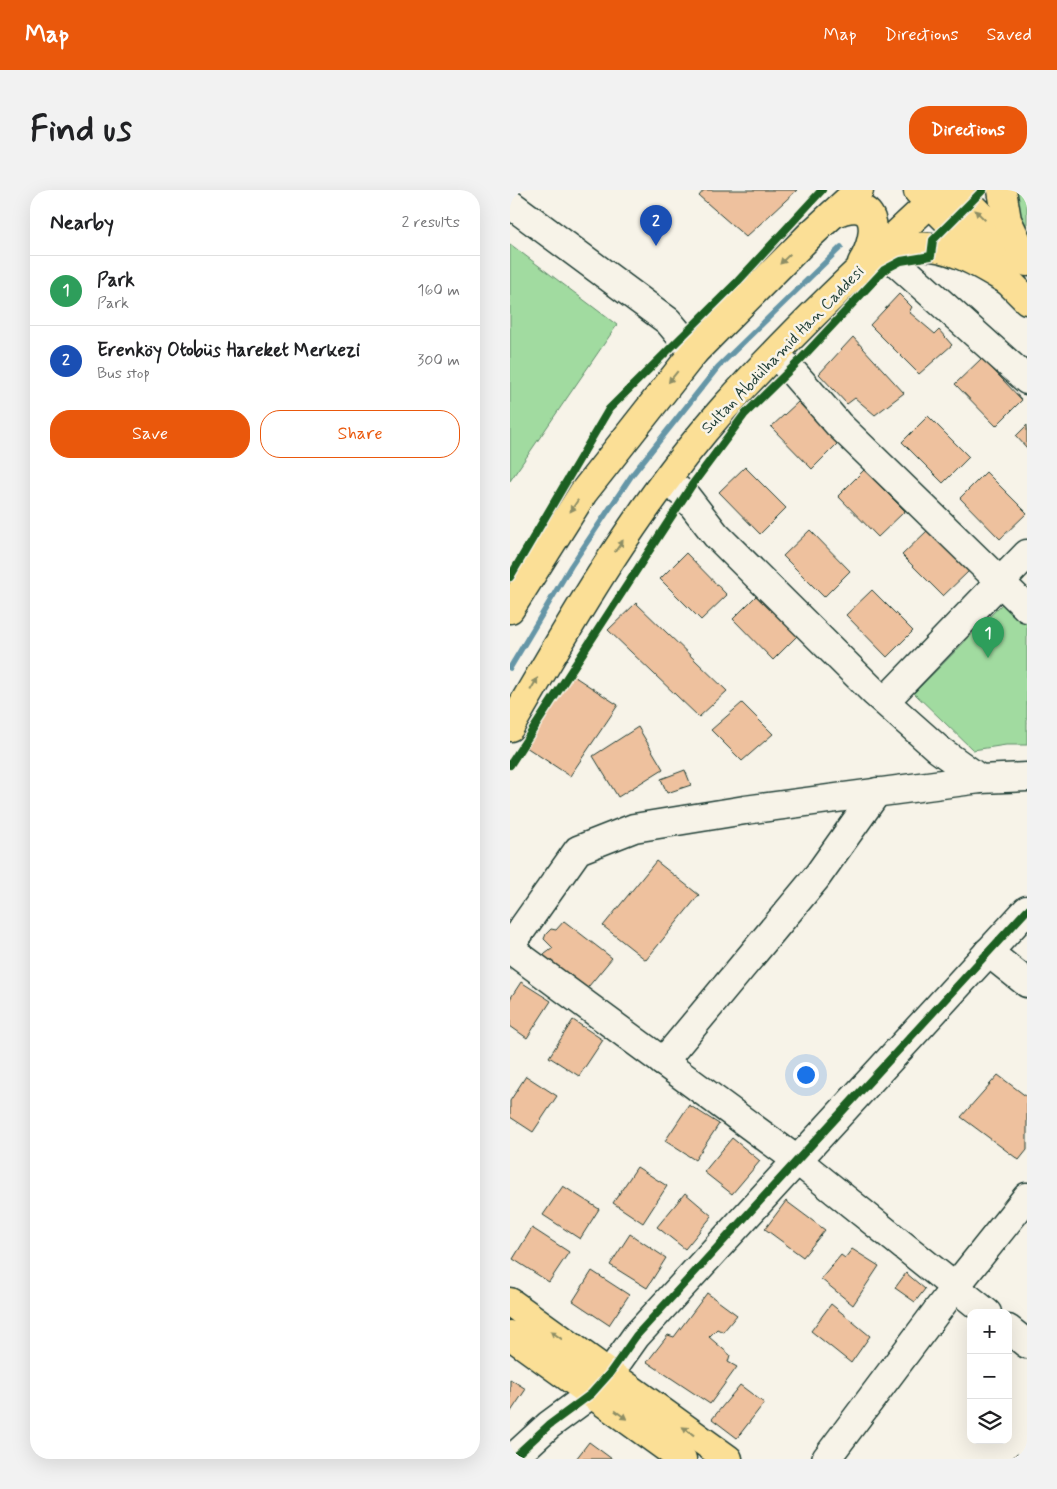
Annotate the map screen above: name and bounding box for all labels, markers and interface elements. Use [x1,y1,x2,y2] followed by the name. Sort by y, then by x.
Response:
[25,20,69,51] text: Map
[824,23,857,47] text: Map
[885,23,959,47] text: Directions
[987,23,1032,47] text: Saved
[909,106,1027,154] button: Directions
[30,107,132,153] text: Find us
[640,205,672,246] pin: 2
[50,209,114,237] text: Nearby
[974,209,986,221] one-way arrow
[402,212,460,233] text: 2 results
[779,253,791,265] one-way arrow
[697,261,869,438] street label: Sultan Abdülhamid Han Caddesi
[97,268,135,293] text: Park
[62,280,70,301] text: 1
[417,280,460,301] text: 160 m
[97,293,129,314] text: Park
[97,338,360,363] text: Erenköy Otobüs Hareket Merkezi
[62,350,70,371] text: 2
[417,350,460,371] text: 300 m
[97,363,150,384] text: Bus stop
[668,370,679,383] one-way arrow
[50,410,250,458] button: Save
[260,410,460,458] button: Share
[570,499,579,513] one-way arrow
[614,539,624,553] one-way arrow
[972,617,1004,658] pin: 1
[530,678,539,691] one-way arrow
[793,1062,819,1088] your location
[967,1309,1012,1444] map controls
[967,1309,1012,1354] button: +
[550,1331,563,1341] one-way arrow
[967,1354,1012,1399] button: −
[967,1399,1012,1444] button: layers
[614,1410,627,1420] one-way arrow
[681,1426,695,1436] one-way arrow

